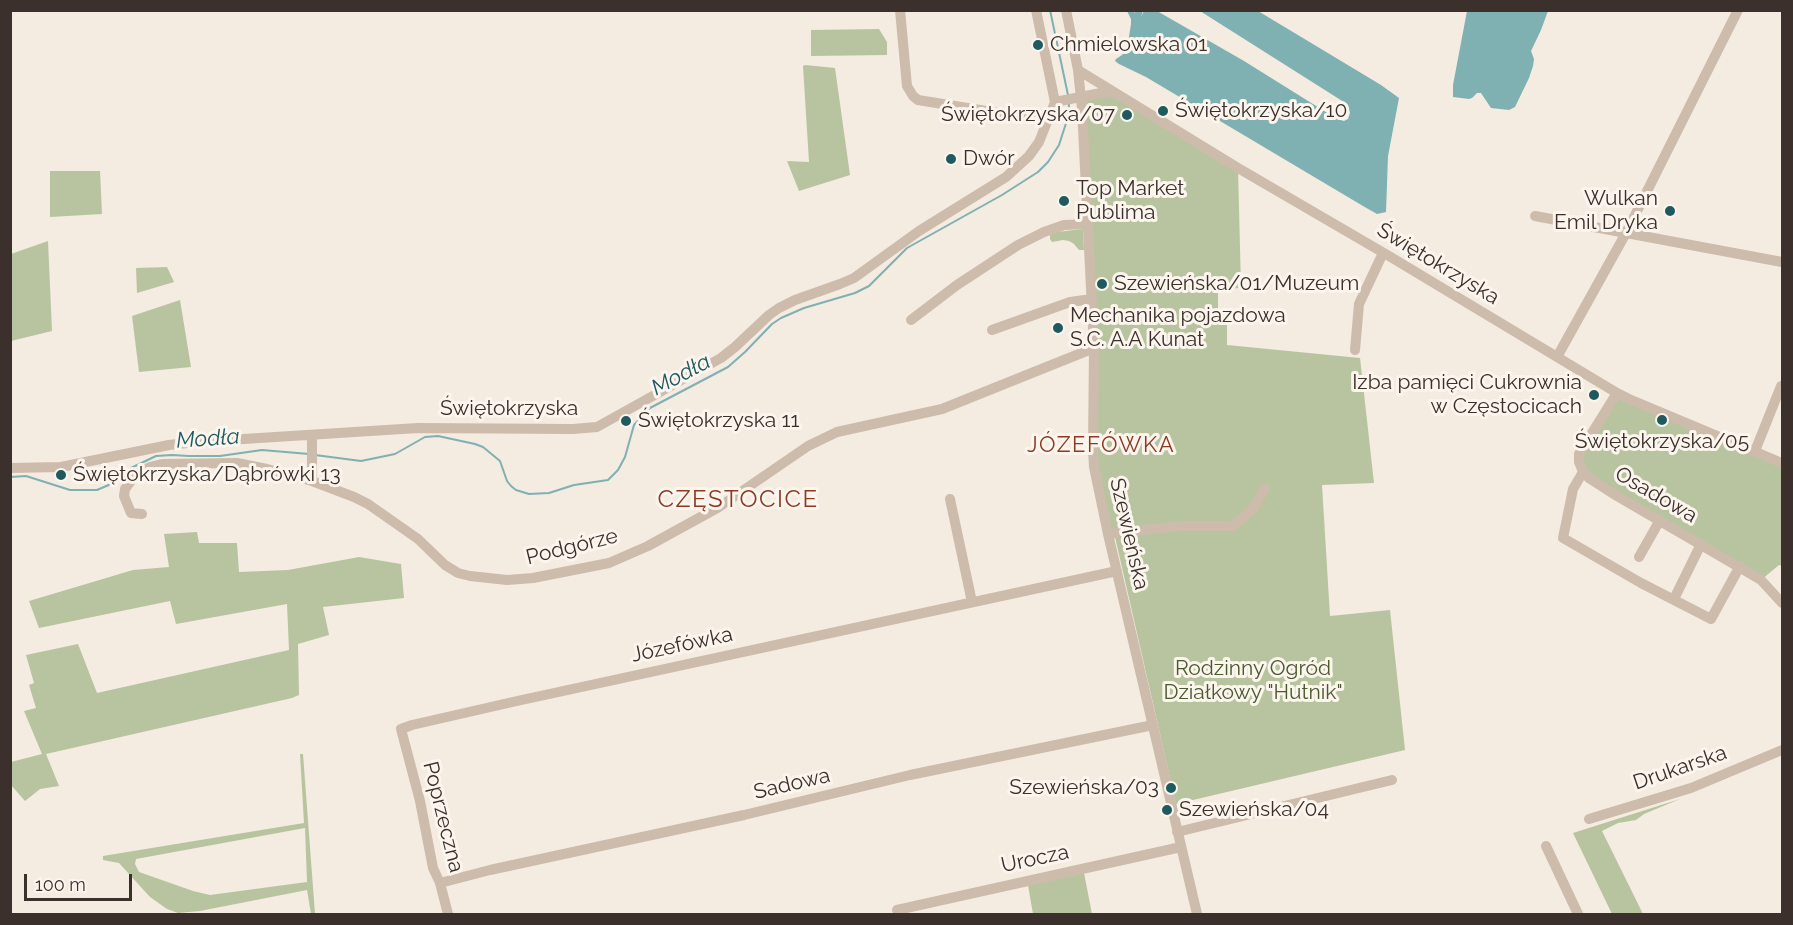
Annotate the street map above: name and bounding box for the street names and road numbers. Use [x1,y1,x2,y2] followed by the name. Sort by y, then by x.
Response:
[1372,218,1504,310] street label: Świętokrzyska
[440,396,578,422] street label: Świętokrzyska
[1610,461,1702,529] street label: Osadowa
[1104,476,1154,592] street label: Szewieńska
[524,523,620,571] street label: Podgórze
[629,622,735,668] street label: Józefówka
[1630,740,1730,796] street label: Drukarska
[417,759,469,875] street label: Poprzeczna
[751,763,833,805] street label: Sadowa
[999,840,1071,878] street label: Urocza

